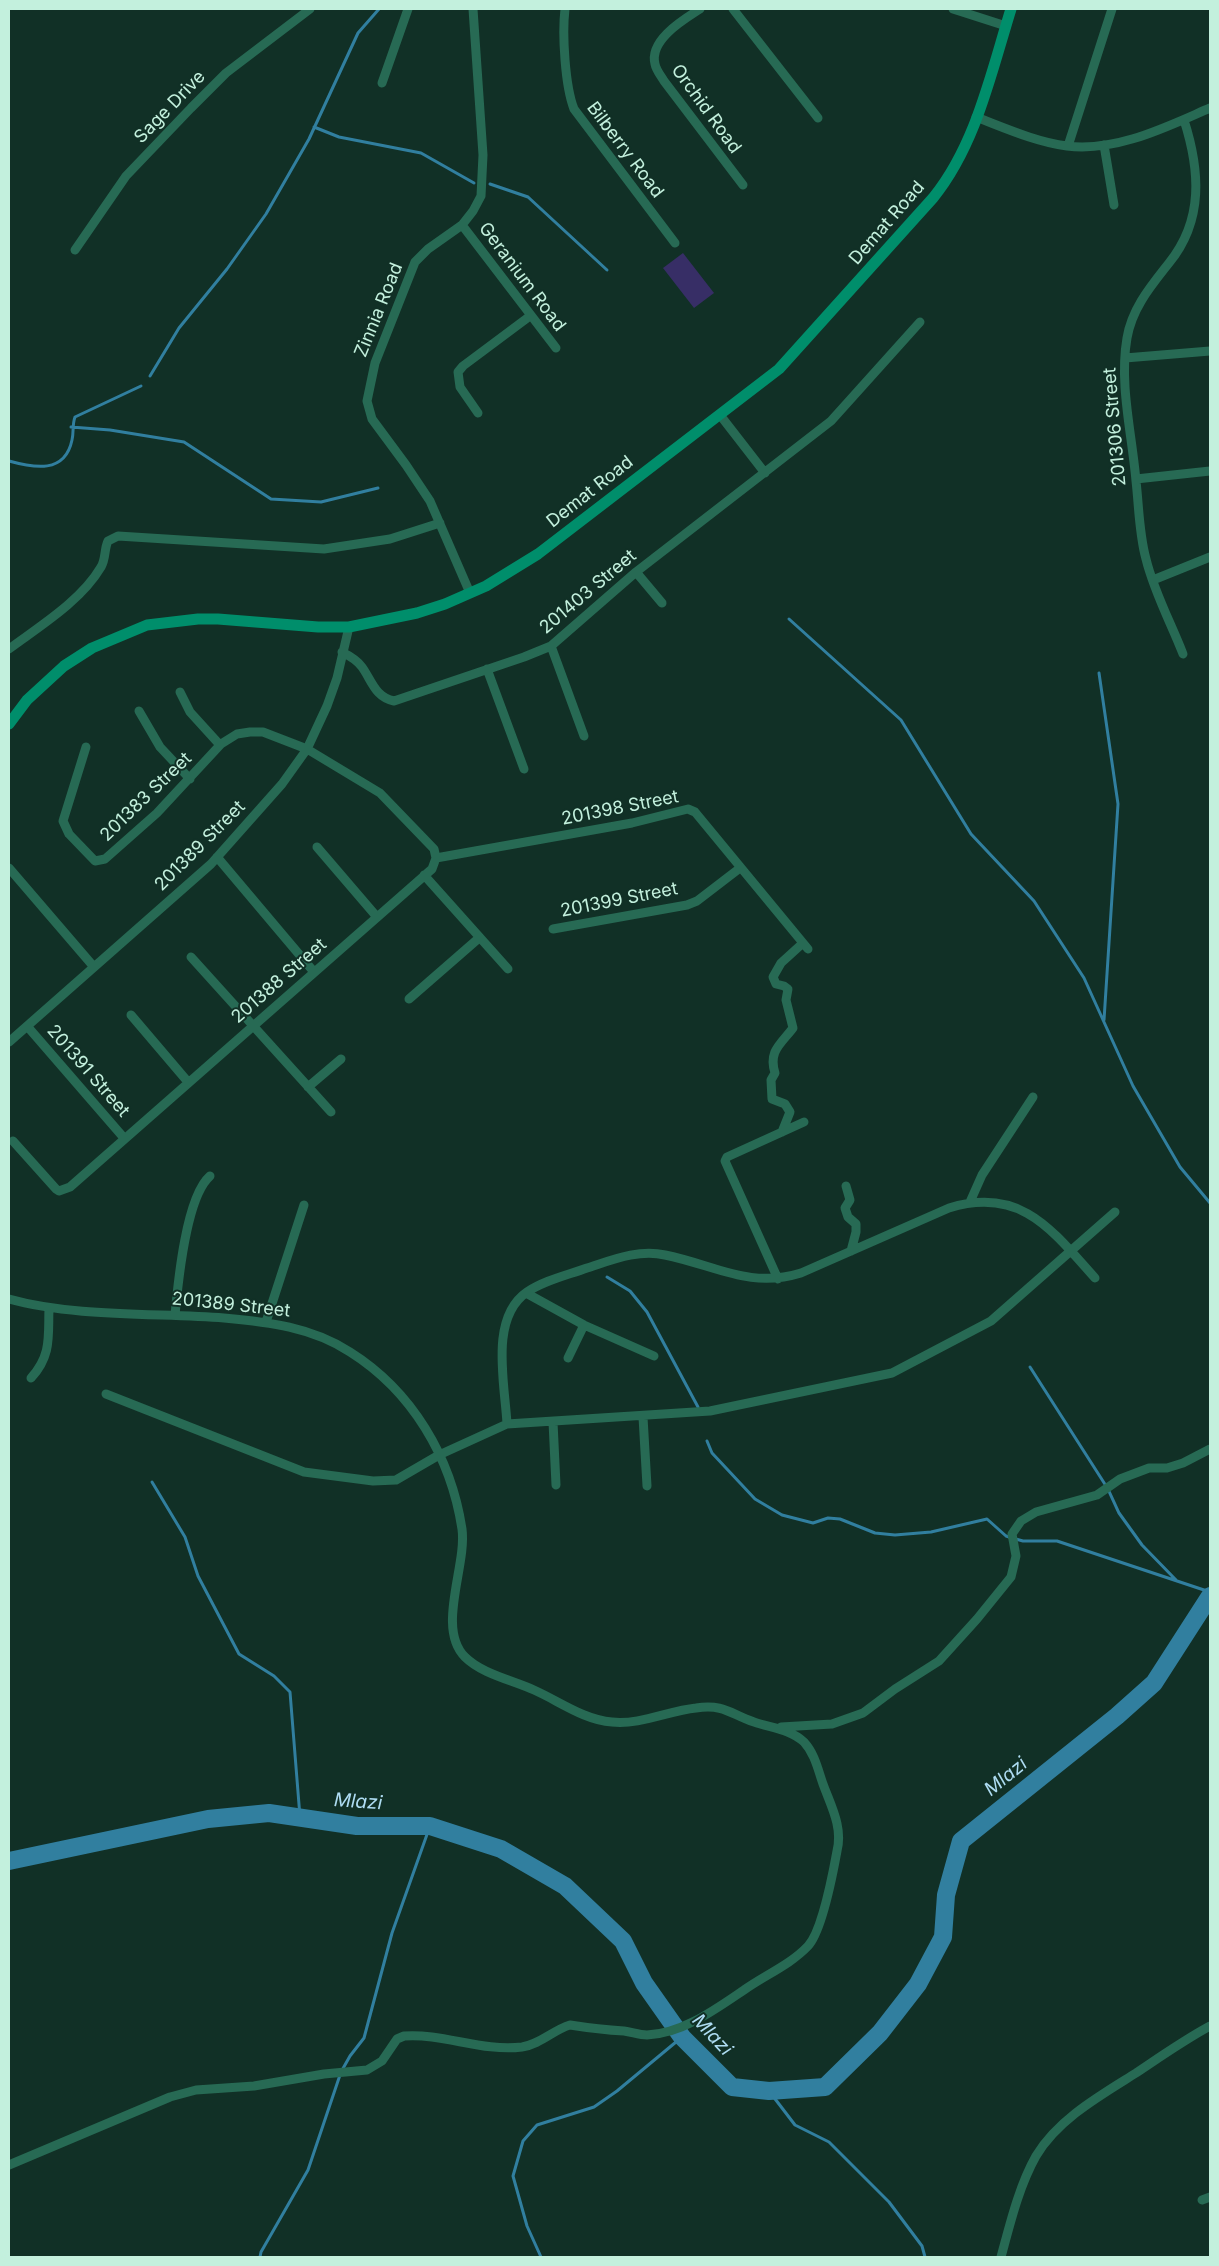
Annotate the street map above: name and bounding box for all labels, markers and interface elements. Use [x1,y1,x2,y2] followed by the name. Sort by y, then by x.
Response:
[666,60,746,158] street label: Orchid Road
[130,66,210,148] street label: Sage Drive
[582,98,668,202] street label: Bilberry Road
[845,177,929,269] street label: Demat Road
[474,218,570,336] street label: Geranium Road
[350,260,408,360] street label: Zinnia Road
[1099,367,1131,487] street label: 201306 Street
[542,452,638,532] street label: Demat Road
[535,545,641,639] street label: 201403 Street
[96,748,196,846] street label: 201383 Street
[560,786,680,830] street label: 201398 Street
[150,796,250,896] street label: 201389 Street
[559,878,679,922] street label: 201399 Street
[227,934,331,1028] street label: 201388 Street
[42,1020,134,1122] street label: 201391 Street
[171,1288,291,1322] street label: 201389 Street
[980,1753,1032,1801] water label: Mlazi
[333,1789,383,1815] water label: Mlazi
[687,2009,737,2061] water label: Mlazi

